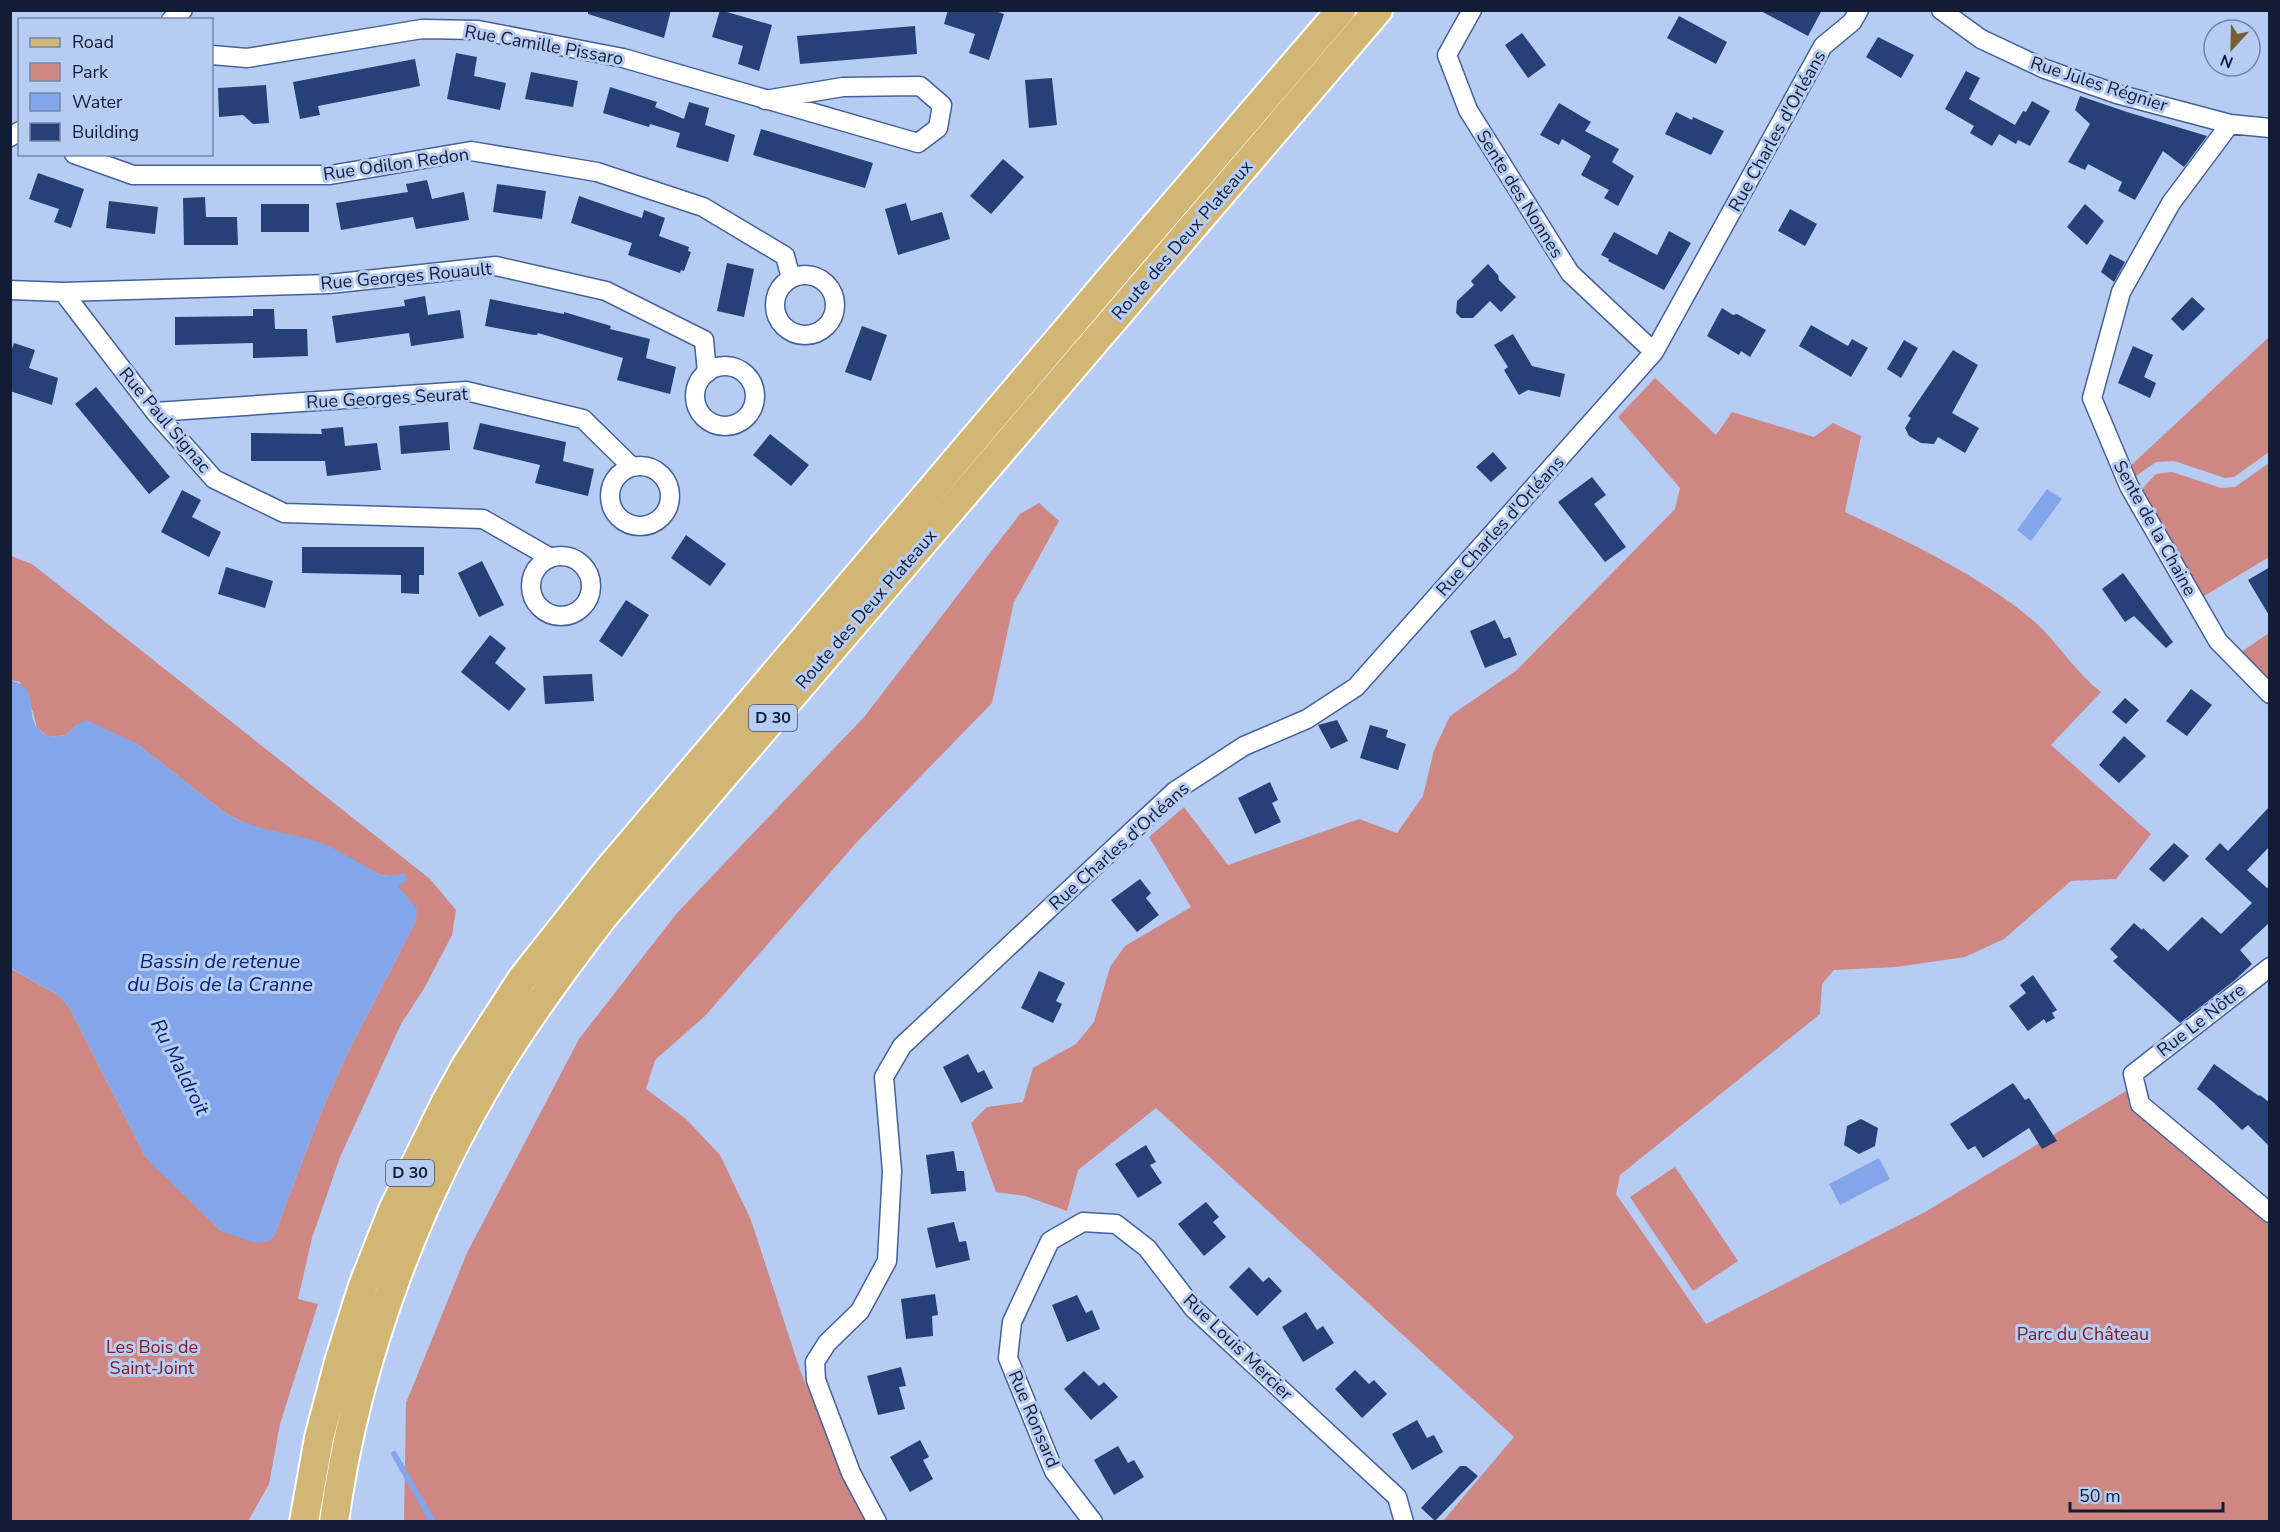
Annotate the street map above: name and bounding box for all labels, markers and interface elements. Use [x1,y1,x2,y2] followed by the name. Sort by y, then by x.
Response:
[18,18,213,156] legend
[2202,18,2262,78] north arrow
[463,19,625,71] street label: Rue Camille Pissaro
[72,30,114,54] text: Road
[1723,46,1831,216] street label: Rue Charles d'Orléans
[2217,49,2236,73] text: N
[2027,51,2171,118] street label: Rue Jules Régnier
[72,60,109,84] text: Park
[72,90,123,114] text: Water
[72,120,139,144] text: Building
[1471,125,1569,263] street label: Sente des Nonnes
[322,142,470,186] street label: Rue Odilon Redon
[1106,155,1258,325] street label: Route des Deux Plateaux
[319,256,493,295] street label: Rue Georges Rouault
[114,362,216,478] street label: Rue Paul Signac
[306,382,469,414] street label: Rue Georges Seurat
[1431,451,1569,601] street label: Rue Charles d'Orléans
[2108,456,2202,600] street label: Sente de la Chaine
[790,524,942,694] street label: Route des Deux Plateaux
[749,705,797,731] road number: D 30
[1044,777,1194,915] street label: Rue Charles d'Orléans
[127,948,313,998] water label: Bassin de retenue du Bois de la Cranne
[2152,978,2250,1062] street label: Rue Le Nôtre
[144,1014,216,1121] water label: Ru Maldroit
[386,1160,434,1186] road number: D 30
[1178,1289,1298,1406] street label: Rue Louis Mercier
[2017,1322,2149,1346] park label: Parc du Château
[106,1335,198,1380] park label: Les Bois de Saint-Joint
[1003,1367,1065,1471] street label: Rue Ronsard
[2070,1475,2223,1513] scale bar
[2079,1484,2121,1508] text: 50 m

